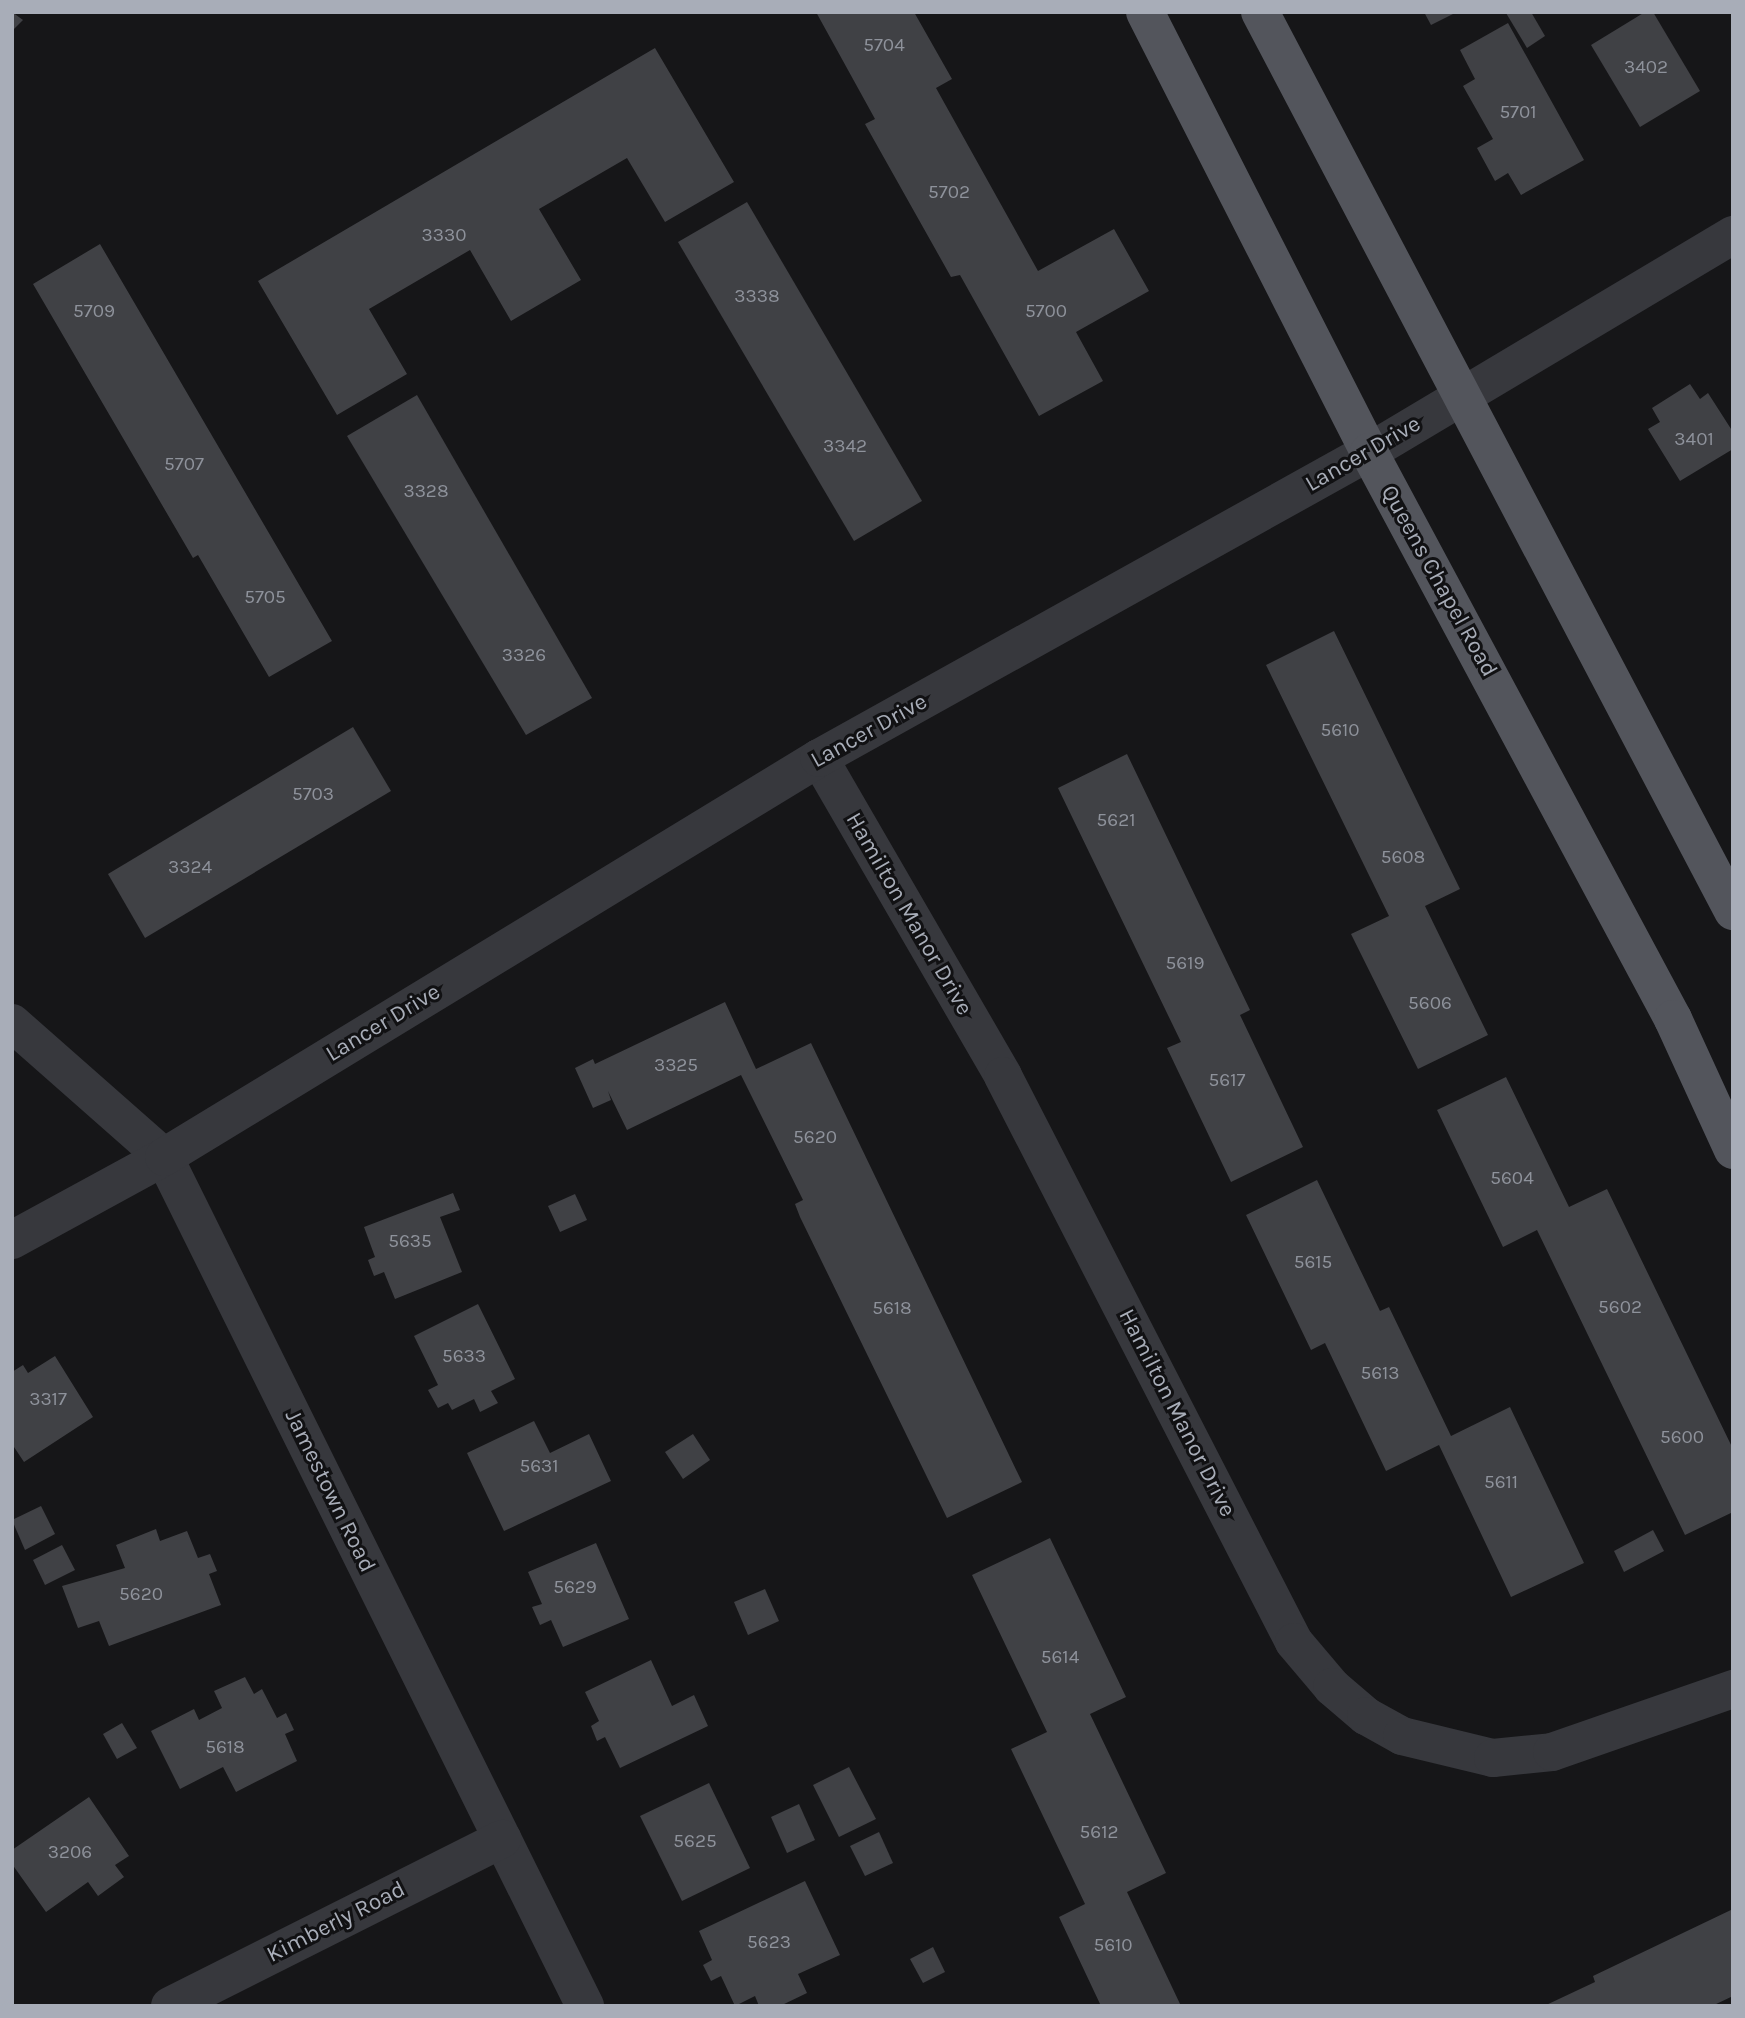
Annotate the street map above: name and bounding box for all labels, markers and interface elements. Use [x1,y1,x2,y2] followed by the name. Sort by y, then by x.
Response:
[863,35,905,57] house number: 5704
[1624,57,1668,79] house number: 3402
[1499,102,1537,124] house number: 5701
[928,182,970,204] house number: 5702
[422,225,466,247] house number: 3330
[734,286,780,308] house number: 3338
[73,301,115,323] house number: 5709
[1025,301,1067,323] house number: 5700
[1300,410,1426,498] street label: Lancer Drive
[1674,429,1714,451] house number: 3401
[823,436,867,458] house number: 3342
[164,454,204,476] house number: 5707
[1375,480,1503,682] street label: Queens Chapel Road
[403,481,449,503] house number: 3328
[244,587,286,609] house number: 5705
[502,645,546,667] house number: 3326
[806,688,932,774] street label: Lancer Drive
[1320,720,1360,742] house number: 5610
[292,784,334,806] house number: 5703
[840,808,978,1020] street label: Hamilton Manor Drive
[1097,810,1135,832] house number: 5621
[1381,847,1425,869] house number: 5608
[168,857,212,879] house number: 3324
[1166,953,1204,975] house number: 5619
[321,978,445,1068] street label: Lancer Drive
[1408,993,1452,1015] house number: 5606
[654,1055,698,1077] house number: 3325
[1209,1070,1245,1092] house number: 5617
[793,1127,837,1149] house number: 5620
[1490,1168,1534,1190] house number: 5604
[388,1231,432,1253] house number: 5635
[1294,1252,1332,1274] house number: 5615
[1598,1297,1642,1319] house number: 5602
[872,1298,912,1320] house number: 5618
[1113,1304,1241,1522] street label: Hamilton Manor Drive
[442,1346,486,1368] house number: 5633
[1360,1363,1400,1385] house number: 5613
[29,1389,67,1411] house number: 3317
[279,1405,381,1577] street label: Jamestown Road
[1660,1427,1704,1449] house number: 5600
[519,1456,559,1478] house number: 5631
[1484,1472,1518,1494] house number: 5611
[553,1577,597,1599] house number: 5629
[119,1584,163,1606] house number: 5620
[1041,1647,1079,1669] house number: 5614
[205,1737,245,1759] house number: 5618
[1080,1822,1118,1844] house number: 5612
[673,1831,717,1853] house number: 5625
[48,1842,92,1864] house number: 3206
[262,1875,410,1969] street label: Kimberly Road
[747,1932,791,1954] house number: 5623
[1093,1935,1133,1957] house number: 5610

